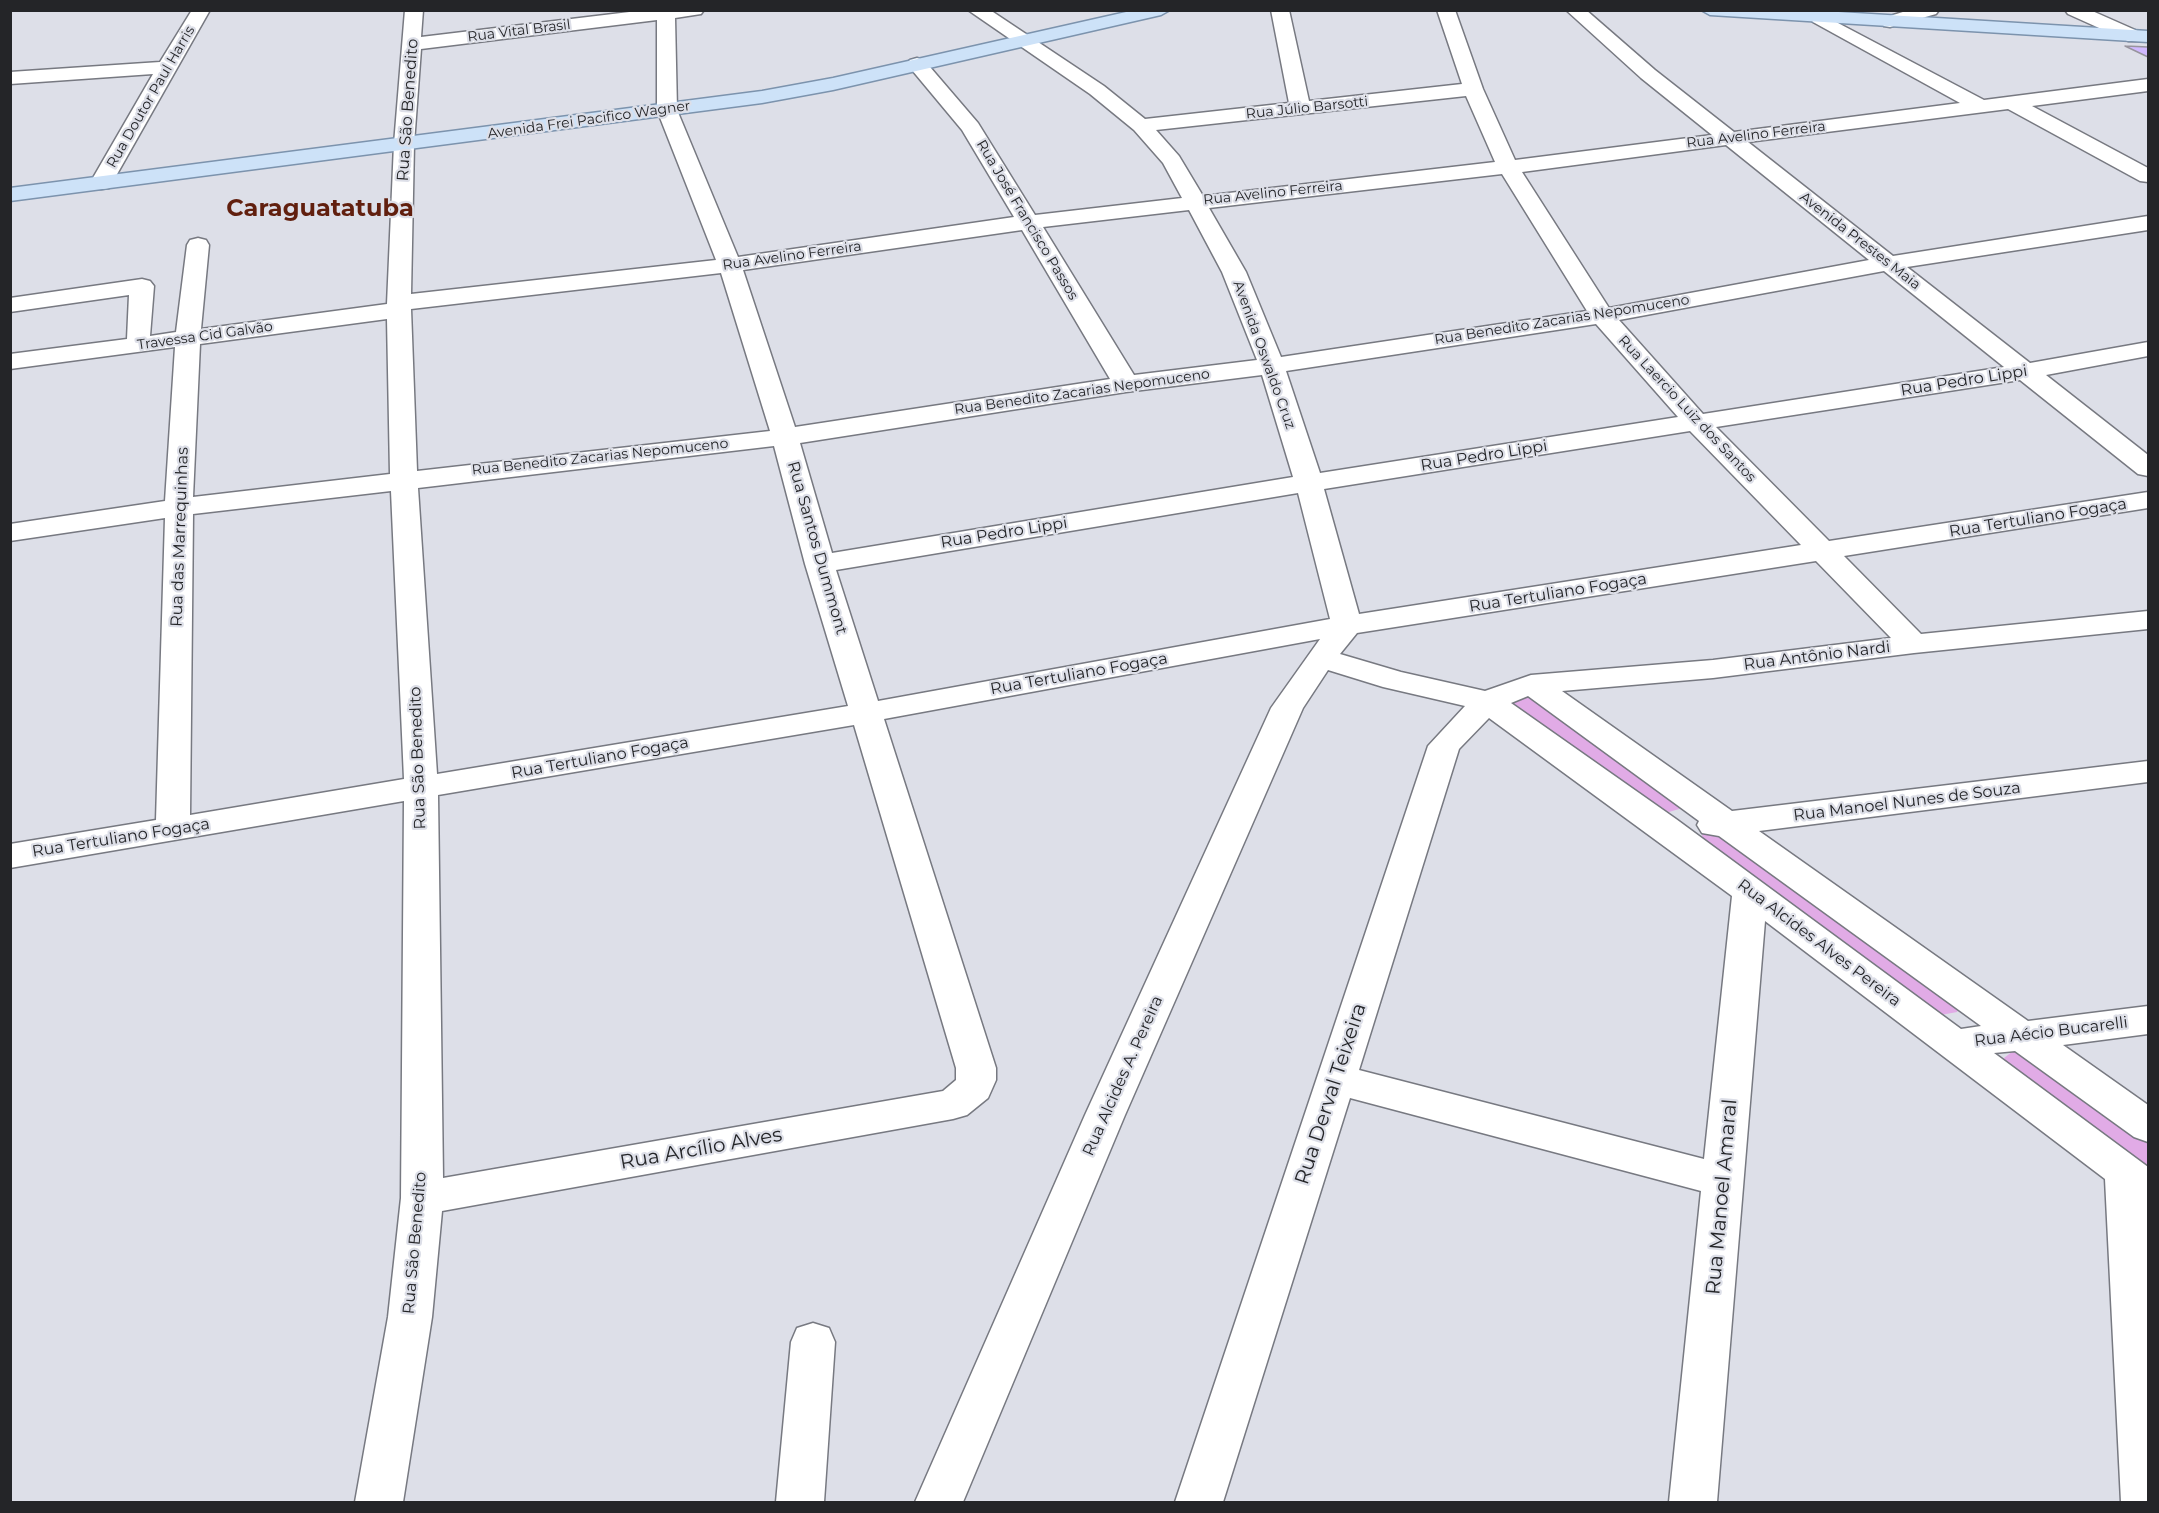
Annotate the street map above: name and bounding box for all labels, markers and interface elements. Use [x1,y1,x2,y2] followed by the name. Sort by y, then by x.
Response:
[466,16,572,46] street label: Rua Vital Brasil
[104,23,198,171] street label: Rua Doutor Paul Harris
[393,38,423,182] street label: Rua São Benedito
[1245,93,1369,123] street label: Rua Júlio Barsotti
[487,97,691,143] street label: Avenida Frei Pacifico Wagner
[1686,118,1826,152] street label: Rua Avelino Ferreira
[973,137,1081,303] street label: Rua José Francisco Passos
[1203,177,1343,209] street label: Rua Avelino Ferreira
[1796,189,1924,293] street label: Avenida Prestes Maia
[226,195,414,223] district label: Caraguatatuba
[722,238,862,274] street label: Rua Avelino Ferreira
[1229,279,1299,431] street label: Avenida Oswaldo Cruz
[1433,292,1691,348] street label: Rua Benedito Zacarias Nepomuceno
[136,318,274,354] street label: Travessa Cid Galvão
[1615,332,1759,486] street label: Rua Laercio Luiz dos Santos
[1899,362,2029,400] street label: Rua Pedro Lippi
[953,366,1211,418] street label: Rua Benedito Zacarias Nepomuceno
[471,435,729,479] street label: Rua Benedito Zacarias Nepomuceno
[1419,437,1549,475] street label: Rua Pedro Lippi
[167,447,193,627] street label: Rua das Marrequinhas
[783,459,851,637] street label: Rua Santos Dummont
[1948,494,2128,542] street label: Rua Tertuliano Fogaça
[939,514,1069,552] street label: Rua Pedro Lippi
[1468,569,1648,617] street label: Rua Tertuliano Fogaça
[1743,637,1891,675] street label: Rua Antônio Nardi
[989,649,1169,699] street label: Rua Tertuliano Fogaça
[406,686,430,830] street label: Rua São Benedito
[510,733,690,783] street label: Rua Tertuliano Fogaça
[1792,779,2022,825] street label: Rua Manoel Nunes de Souza
[31,814,211,862] street label: Rua Tertuliano Fogaça
[1734,875,1904,1011] street label: Rua Alcides Alves Pereira
[1079,993,1167,1159] street label: Rua Alcides A. Pereira
[1290,1000,1372,1188] street label: Rua Derval Teixeira
[1973,1013,2129,1051] street label: Rua Aécio Bucarelli
[1701,1098,1743,1296] street label: Rua Manoel Amaral
[618,1123,784,1175] street label: Rua Arcílio Alves
[399,1171,431,1315] street label: Rua São Benedito

